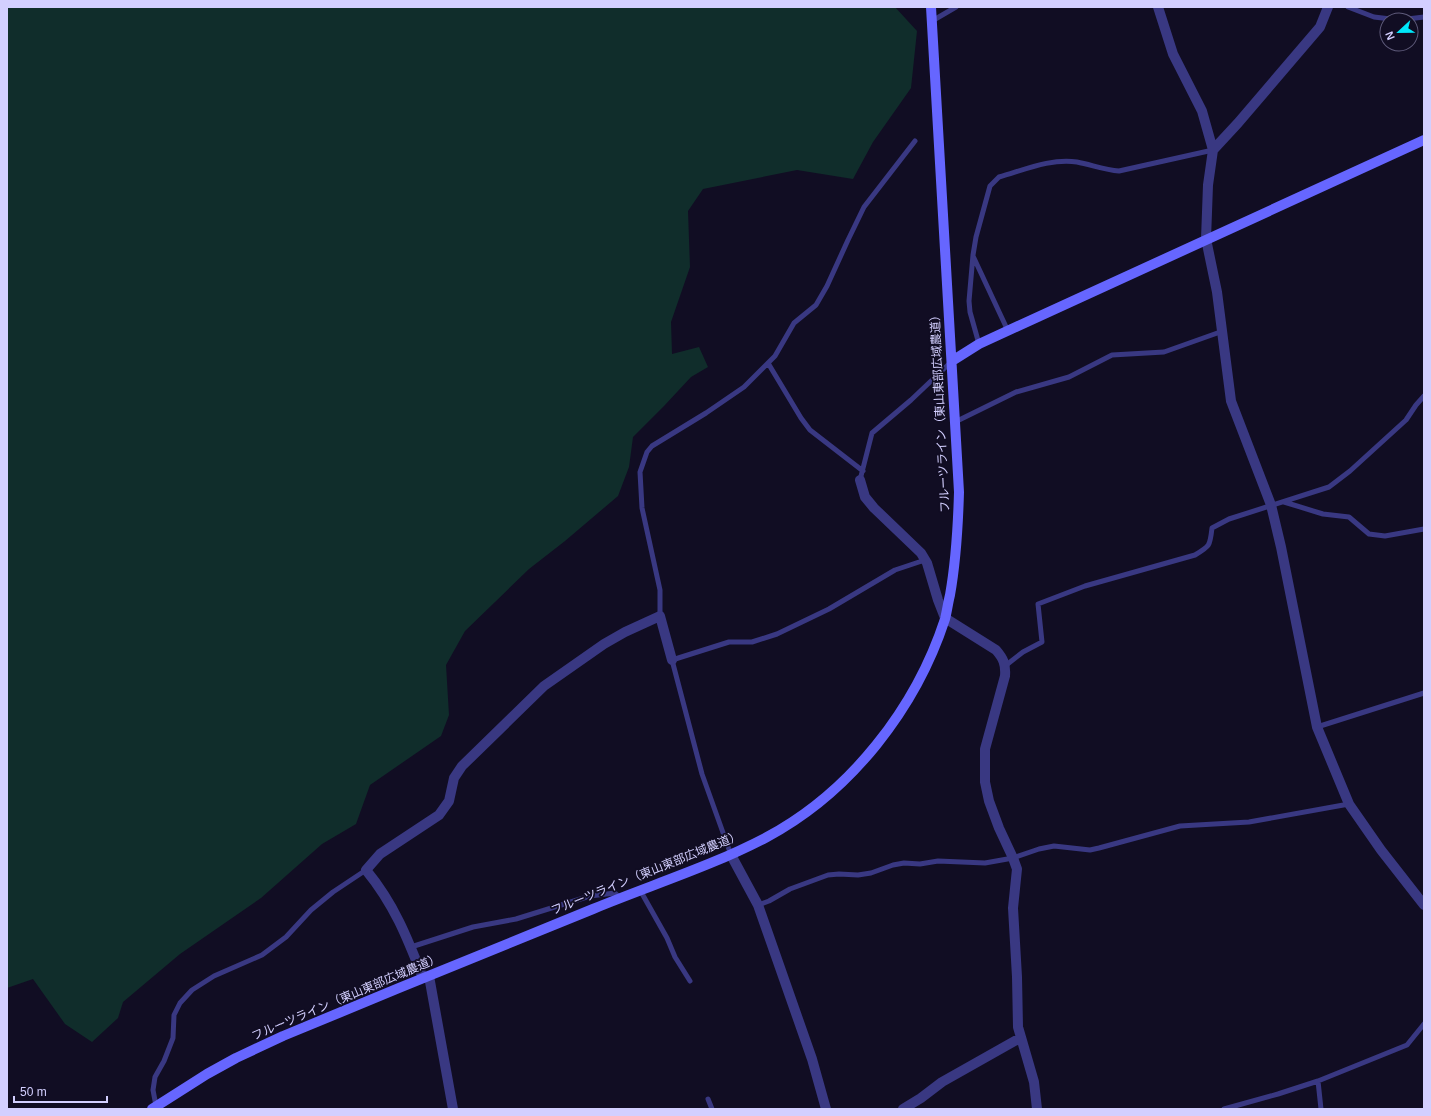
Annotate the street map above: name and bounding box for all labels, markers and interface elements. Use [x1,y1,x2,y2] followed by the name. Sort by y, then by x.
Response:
[1379,12,1419,52] north arrow
[1383,30,1397,42] text: N
[928,309,952,513] street label: フルーツライン（東山東部広域農道）
[549,828,743,918] street label: フルーツライン（東山東部広域農道）
[249,951,443,1043] street label: フルーツライン（東山東部広域農道）
[14,1078,107,1104] scale bar
[20,1085,47,1099] text: 50 m

